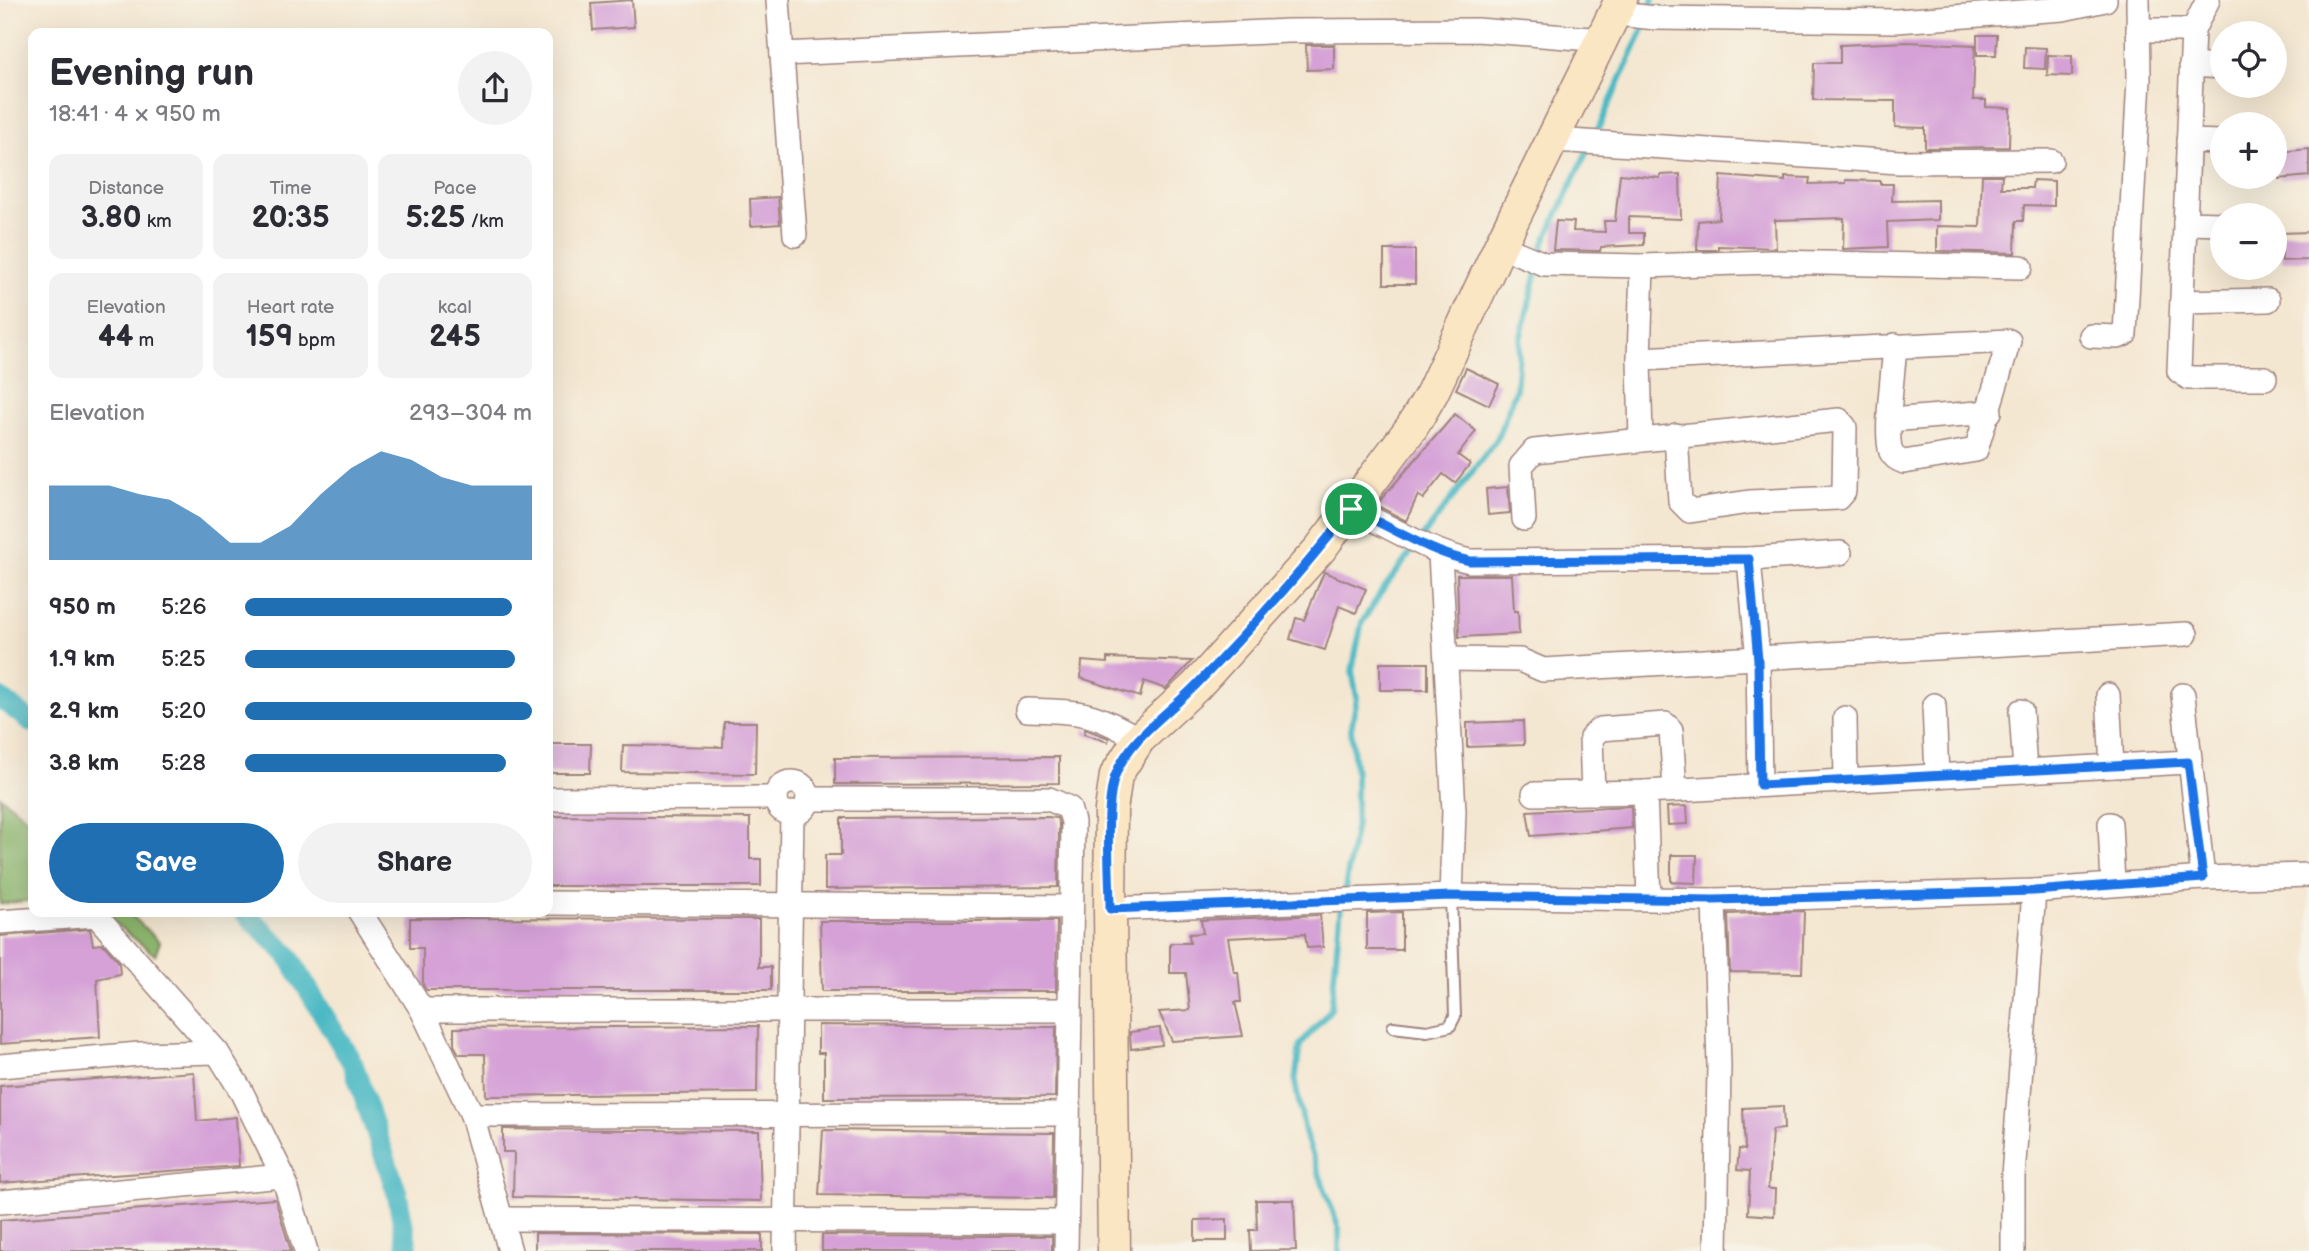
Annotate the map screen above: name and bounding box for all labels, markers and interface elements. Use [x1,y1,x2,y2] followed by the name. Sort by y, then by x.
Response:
[2210,21,2287,280] map controls
[2210,21,2287,98] button: locate
[49,51,254,96] text: Evening run
[458,51,532,125] button: share
[49,100,221,128] text: 18:41 · 4 × 950 m
[2210,112,2287,189] button: +
[88,177,164,200] text: Distance
[269,177,312,200] text: Time
[433,177,476,200] text: Pace
[81,200,142,236] text: 3.80
[251,200,330,236] text: 20:35
[406,200,465,236] text: 5:25
[2210,203,2287,280] button: −
[142,210,172,233] text: km
[465,210,504,233] text: /km
[87,296,166,319] text: Elevation
[247,296,334,319] text: Heart rate
[438,296,472,319] text: kcal
[98,319,133,355] text: 44
[245,319,293,355] text: 159
[429,319,481,355] text: 245
[133,329,154,352] text: m
[293,329,336,352] text: bpm
[49,399,145,427] text: Elevation
[409,399,532,427] text: 293–304 m
[1321,479,1381,539] pin
[1332,490,1370,528] icon: arrive
[49,593,116,621] text: 950 m
[161,593,206,621] text: 5:26
[49,645,115,673] text: 1.9 km
[161,645,206,673] text: 5:25
[49,697,119,725] text: 2.9 km
[161,697,206,725] text: 5:20
[49,749,119,777] text: 3.8 km
[161,749,206,777] text: 5:28
[49,823,284,903] button: Save
[298,823,532,903] button: Share

